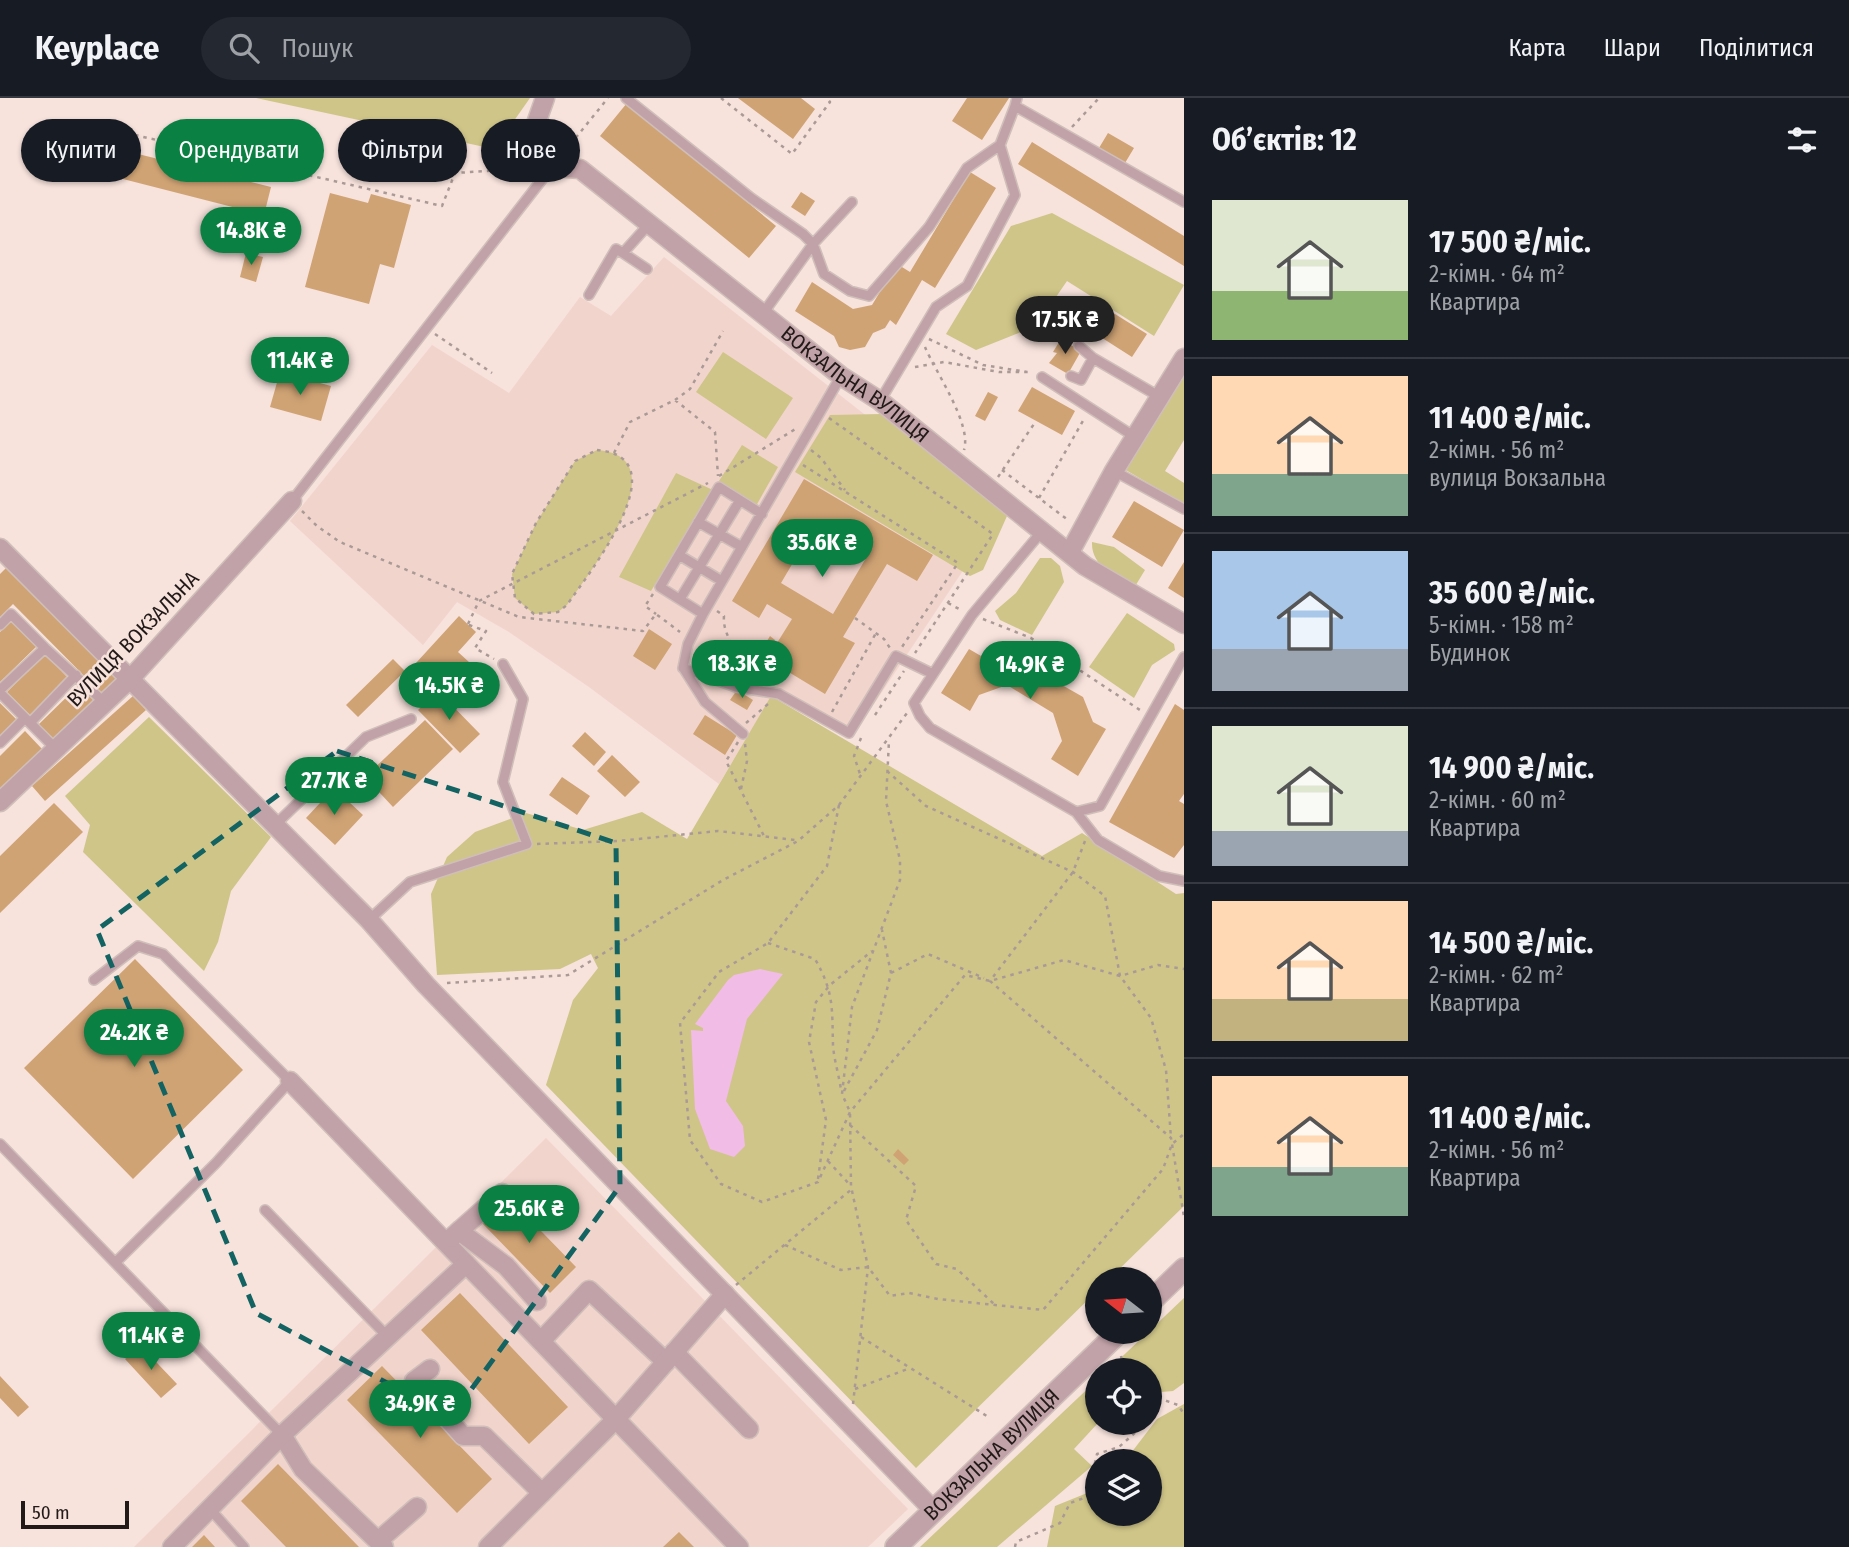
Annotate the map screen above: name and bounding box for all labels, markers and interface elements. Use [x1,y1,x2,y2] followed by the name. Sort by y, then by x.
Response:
[201,17,691,80] search box
[35,28,159,68] text: Keyplace
[225,29,263,67] icon: search
[281,33,353,64] text: Пошук
[1508,34,1566,62] text: Карта
[1604,34,1661,62] text: Шари
[1699,34,1814,62] text: Поділитися
[21,119,141,182] chip: Купити
[155,119,324,182] chip: Орендувати
[338,119,467,182] chip: Фільтри
[481,119,580,182] chip: Нове
[1783,121,1821,159] icon: filters
[1212,122,1357,158] text: Об’єктів: 12
[186,208,316,267] pin: 14.8K ₴
[216,216,286,244] text: 14.8K ₴
[1429,224,1591,260] text: 17 500 ₴/міс.
[1268,228,1352,312] icon: home
[1429,260,1565,288] text: 2-кімн. · 64 m²
[1429,288,1521,316] text: Квартира
[1000,296,1130,356] pin: 17.5K ₴
[1032,305,1098,333] text: 17.5K ₴
[776,320,934,448] street label: ВОКЗАЛЬНА ВУЛИЦЯ
[235,338,365,397] pin: 11.4K ₴
[267,346,333,374] text: 11.4K ₴
[1429,400,1591,436] text: 11 400 ₴/міс.
[1268,404,1352,488] icon: home
[1429,436,1564,464] text: 2-кімн. · 56 m²
[1429,464,1606,492] text: вулиця Вокзальна
[757,519,887,579] pin: 35.6K ₴
[787,528,857,556] text: 35.6K ₴
[62,566,204,712] street label: ВУЛИЦЯ ВОКЗАЛЬНА
[1429,575,1595,611] text: 35 600 ₴/міс.
[1268,579,1352,663] icon: home
[1429,611,1574,639] text: 5-кімн. · 158 m²
[1429,639,1510,667] text: Будинок
[677,640,807,700] pin: 18.3K ₴
[965,642,1095,701] pin: 14.9K ₴
[708,649,776,677] text: 18.3K ₴
[996,650,1064,678] text: 14.9K ₴
[384,662,514,722] pin: 14.5K ₴
[415,671,483,699] text: 14.5K ₴
[1429,750,1594,786] text: 14 900 ₴/міс.
[1268,754,1352,838] icon: home
[269,758,399,817] pin: 27.7K ₴
[301,766,367,794] text: 27.7K ₴
[1429,786,1566,814] text: 2-кімн. · 60 m²
[1429,814,1521,842] text: Квартира
[1429,925,1593,961] text: 14 500 ₴/міс.
[1268,929,1352,1013] icon: home
[1429,961,1564,989] text: 2-кімн. · 62 m²
[1429,989,1521,1017] text: Квартира
[69,1010,199,1069] pin: 24.2K ₴
[100,1018,168,1046] text: 24.2K ₴
[1429,1100,1591,1136] text: 11 400 ₴/міс.
[1268,1104,1352,1188] icon: home
[1429,1136,1564,1164] text: 2-кімн. · 56 m²
[1429,1164,1521,1192] text: Квартира
[464,1186,594,1245] pin: 25.6K ₴
[494,1194,564,1222] text: 25.6K ₴
[1085,1267,1162,1344] north arrow
[1085,1267,1162,1526] map controls
[86,1312,216,1372] pin: 11.4K ₴
[118,1321,184,1349] text: 11.4K ₴
[1085,1358,1162,1435] button: locate
[355,1380,485,1440] pin: 34.9K ₴
[918,1383,1065,1526] street label: ВОКЗАЛЬНА ВУЛИЦЯ
[385,1389,455,1417] text: 34.9K ₴
[1085,1449,1162,1526] button: layers
[21,1498,130,1530] scale bar
[32,1501,70,1524] text: 50 m

